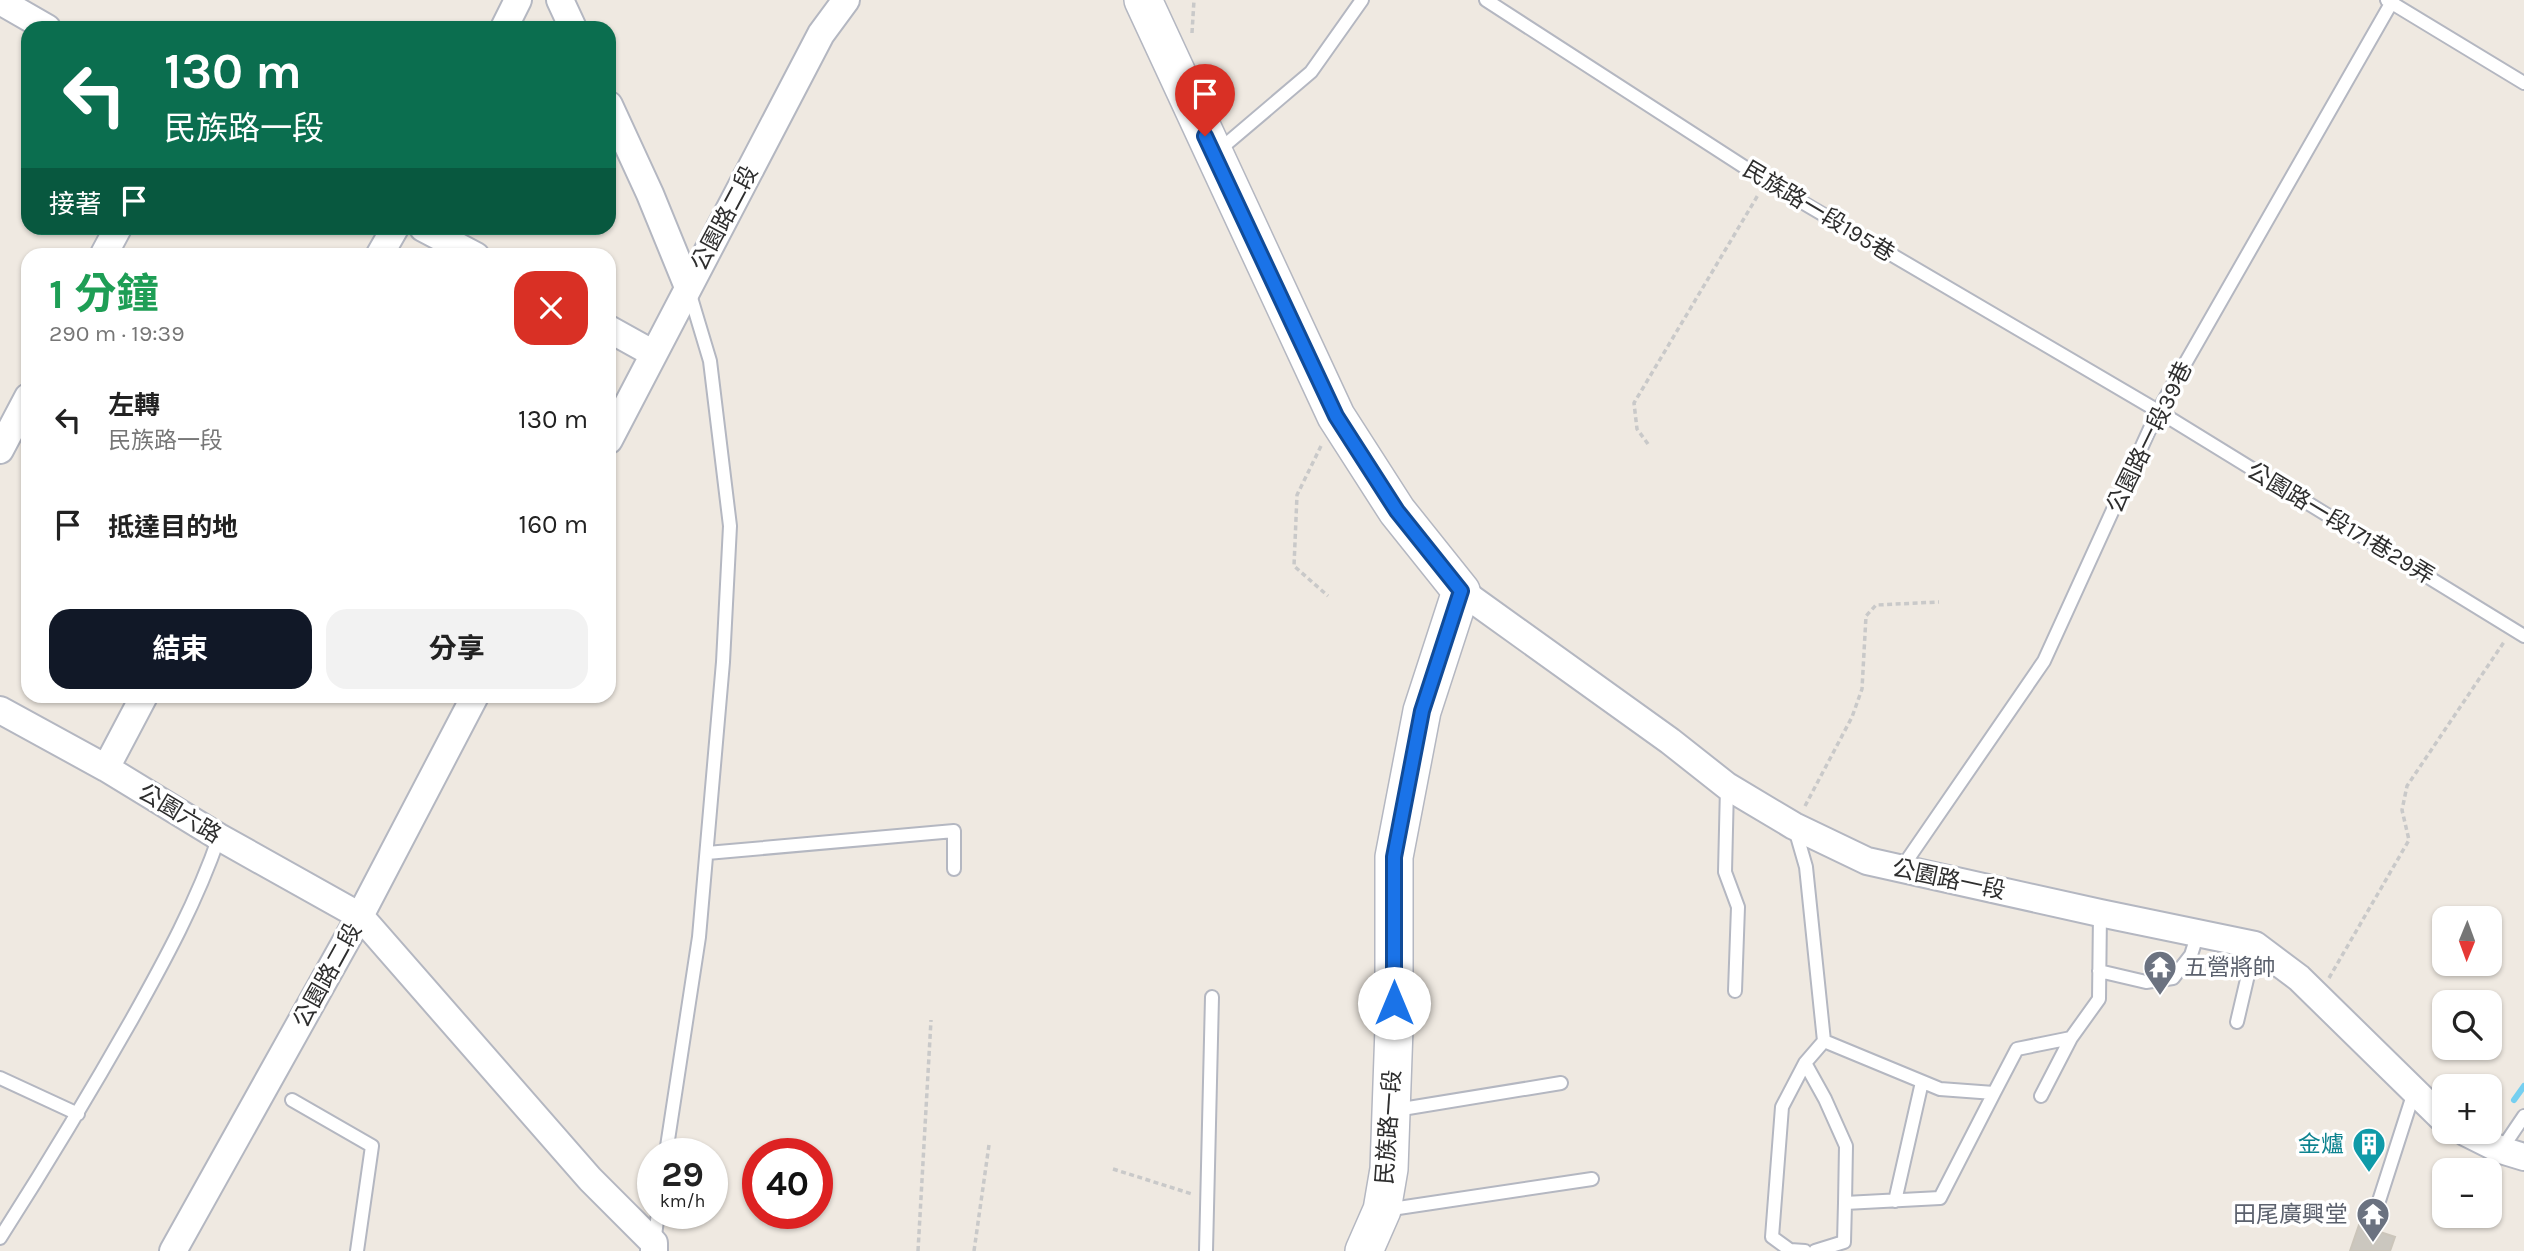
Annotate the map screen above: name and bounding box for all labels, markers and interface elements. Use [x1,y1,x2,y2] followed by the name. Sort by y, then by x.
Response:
[164,43,302,100] text: 130 m
[49,49,140,140] icon: left
[1175,64,1235,136] pin
[1186,75,1224,113] icon: arrive
[164,110,324,147] text: 民族路一段
[1738,156,1899,267] street label: 民族路一段195巷
[686,161,763,275] street label: 公園路二段
[115,182,153,220] icon: arrive
[49,189,101,220] text: 接著
[49,269,159,319] text: 1 分鐘
[514,271,588,345] button: close
[49,320,185,347] text: 290 m · 19:39
[2101,357,2198,517] street label: 公園路一段39巷
[108,390,160,421] text: 左轉
[49,401,87,439] icon: left
[518,404,588,435] text: 130 m
[108,427,223,454] text: 民族路一段
[2242,457,2439,590] street label: 公園路一段171巷29弄
[49,506,87,544] icon: arrive
[519,509,588,540] text: 160 m
[108,512,238,543] text: 抵達目的地
[49,609,312,689] button: 結束
[326,609,588,689] button: 分享
[133,778,226,849] street label: 公園六路
[1890,854,2008,905] street label: 公園路一段
[2432,906,2502,976] north arrow
[2432,906,2502,1228] map controls
[288,918,367,1032] street label: 公園路二段
[2141,948,2179,997] temple icon: 五營將帥
[2184,954,2276,981] place label: 五營將帥
[1357,966,1431,1040] position arrow
[2432,990,2502,1060] button: search
[1371,1069,1406,1185] street label: 民族路一段
[2432,1074,2502,1144] button: +
[2350,1125,2388,1174] building icon: 金爐
[2298,1131,2344,1158] place label: 金爐
[742,1138,833,1229] speed limit sign: 40
[661,1154,704,1195] text: 29
[2432,1158,2502,1228] button: −
[660,1190,705,1212] text: km/h
[2354,1195,2392,1244] temple icon: 田尾廣興堂
[2233,1201,2348,1228] place label: 田尾廣興堂

